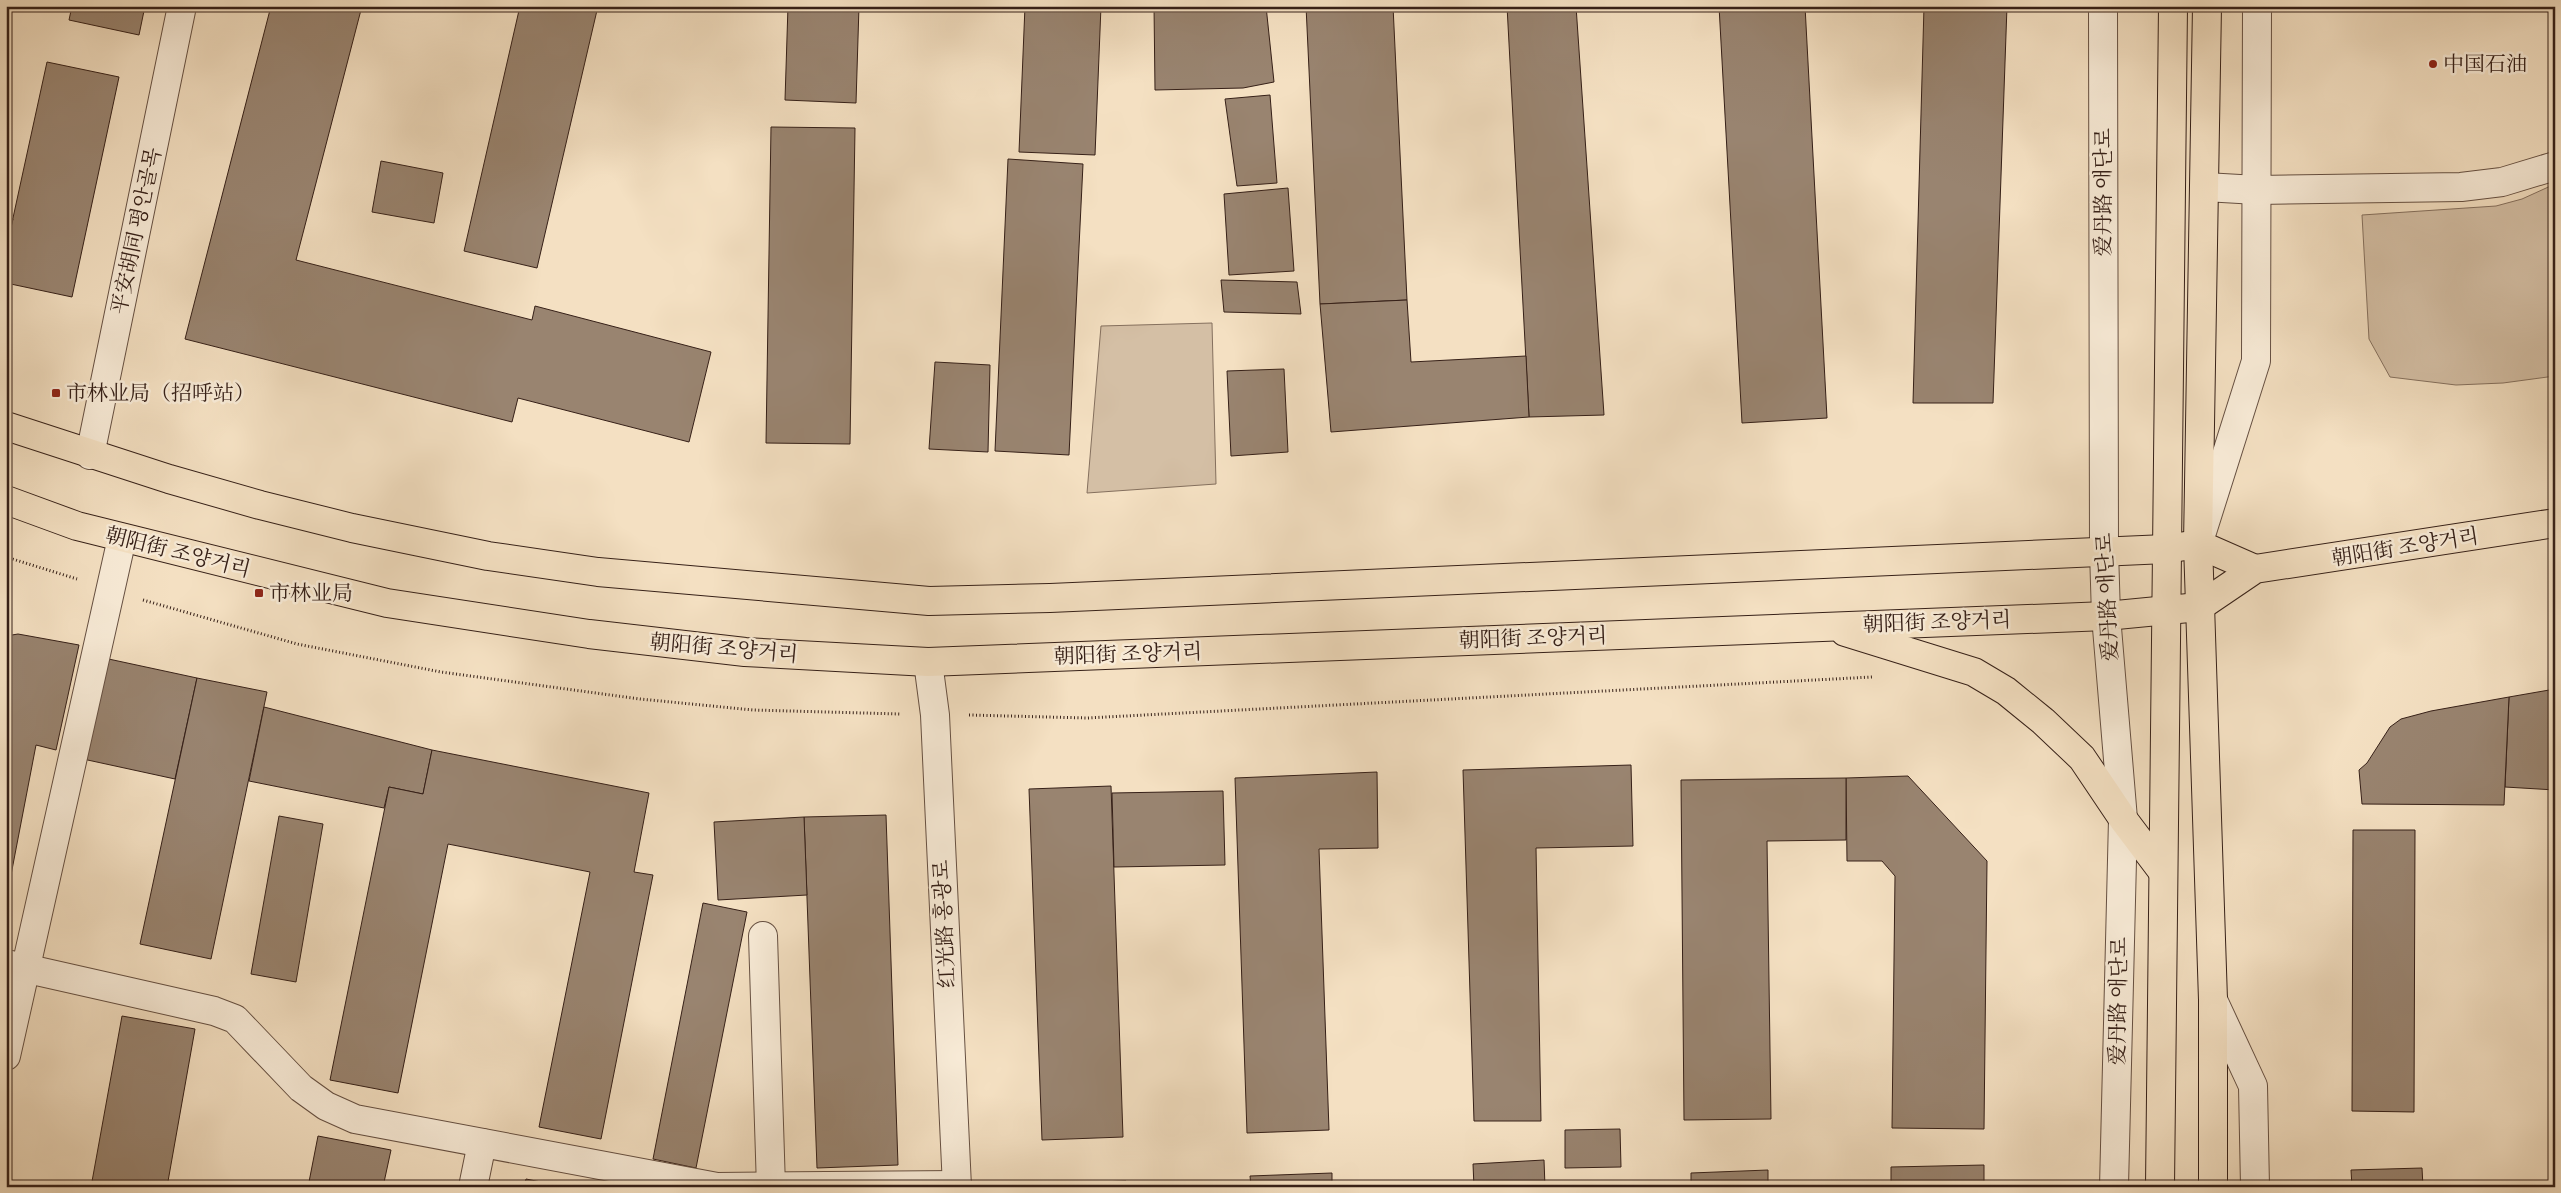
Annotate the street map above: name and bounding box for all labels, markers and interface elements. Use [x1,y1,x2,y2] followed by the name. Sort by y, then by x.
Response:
[2443,51,2527,81] place label: 中国石油
[2427,58,2439,70] marker: 中国石油
[2090,128,2120,256] street label: 爱丹路 애단로
[106,145,170,317] street label: 平安胡同 평안골목
[66,380,255,410] place label: 市林业局（招呼站）
[50,387,62,399] marker: 市林业局（招呼站）
[102,521,253,586] street label: 朝阳街 조양거리
[2330,523,2481,575] street label: 朝阳街 조양거리
[2091,532,2127,662] street label: 爱丹路 애단로
[269,580,353,610] place label: 市林业局
[253,587,265,599] marker: 市林业局
[1862,606,2012,642] street label: 朝阳街 조양거리
[1458,622,1608,658] street label: 朝阳街 조양거리
[648,629,799,671] street label: 朝阳街 조양거리
[1053,638,1203,674] street label: 朝阳街 조양거리
[928,859,964,989] street label: 红光路 홍광로
[2104,937,2136,1065] street label: 爱丹路 애단로

